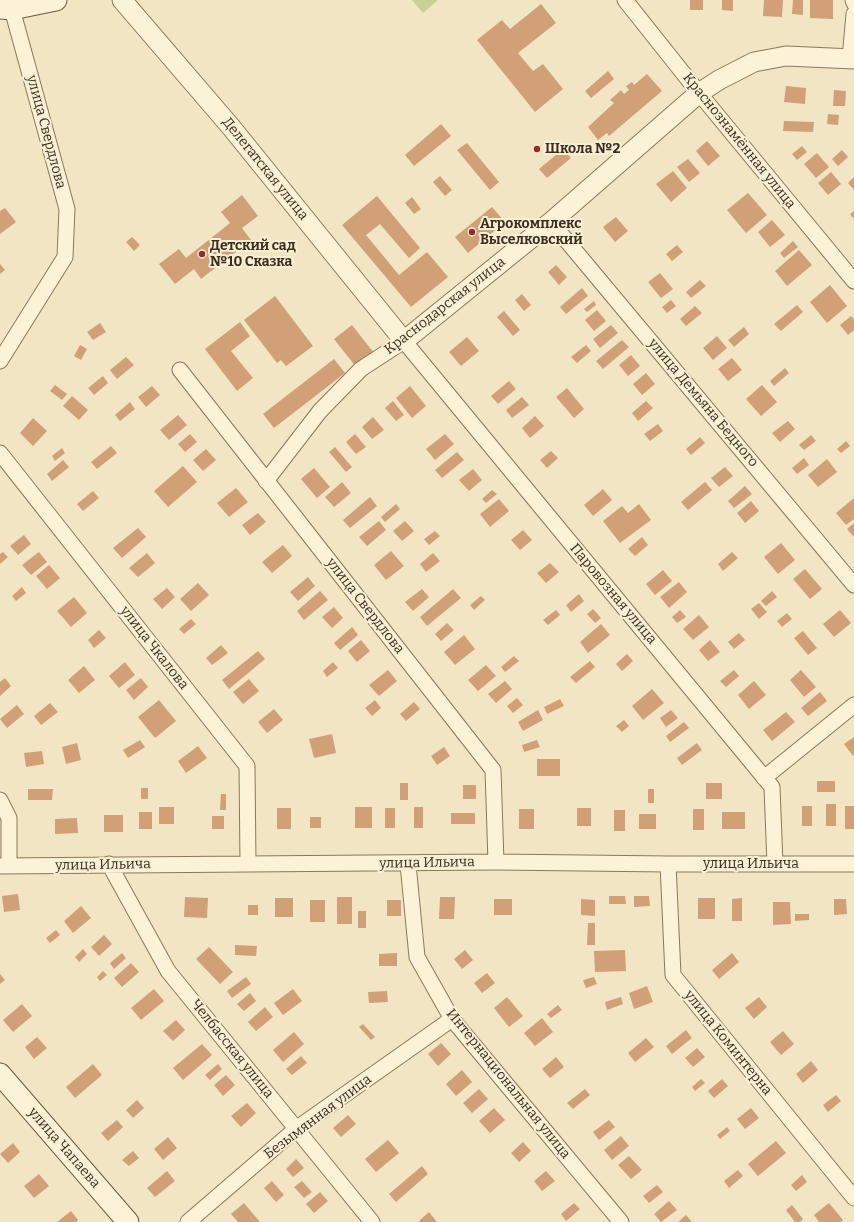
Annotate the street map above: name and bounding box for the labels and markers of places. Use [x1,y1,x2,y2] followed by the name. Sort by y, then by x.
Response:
[545,141,620,157] place label: Школа №2
[532,144,542,154] marker: Школа №2
[480,216,583,248] place label: Агрокомплекс Выселковский
[467,227,477,237] marker: Агрокомплекс Выселковский
[210,238,296,270] place label: Детский сад №10 Сказка
[197,249,207,259] marker: Детский сад №10 Сказка

